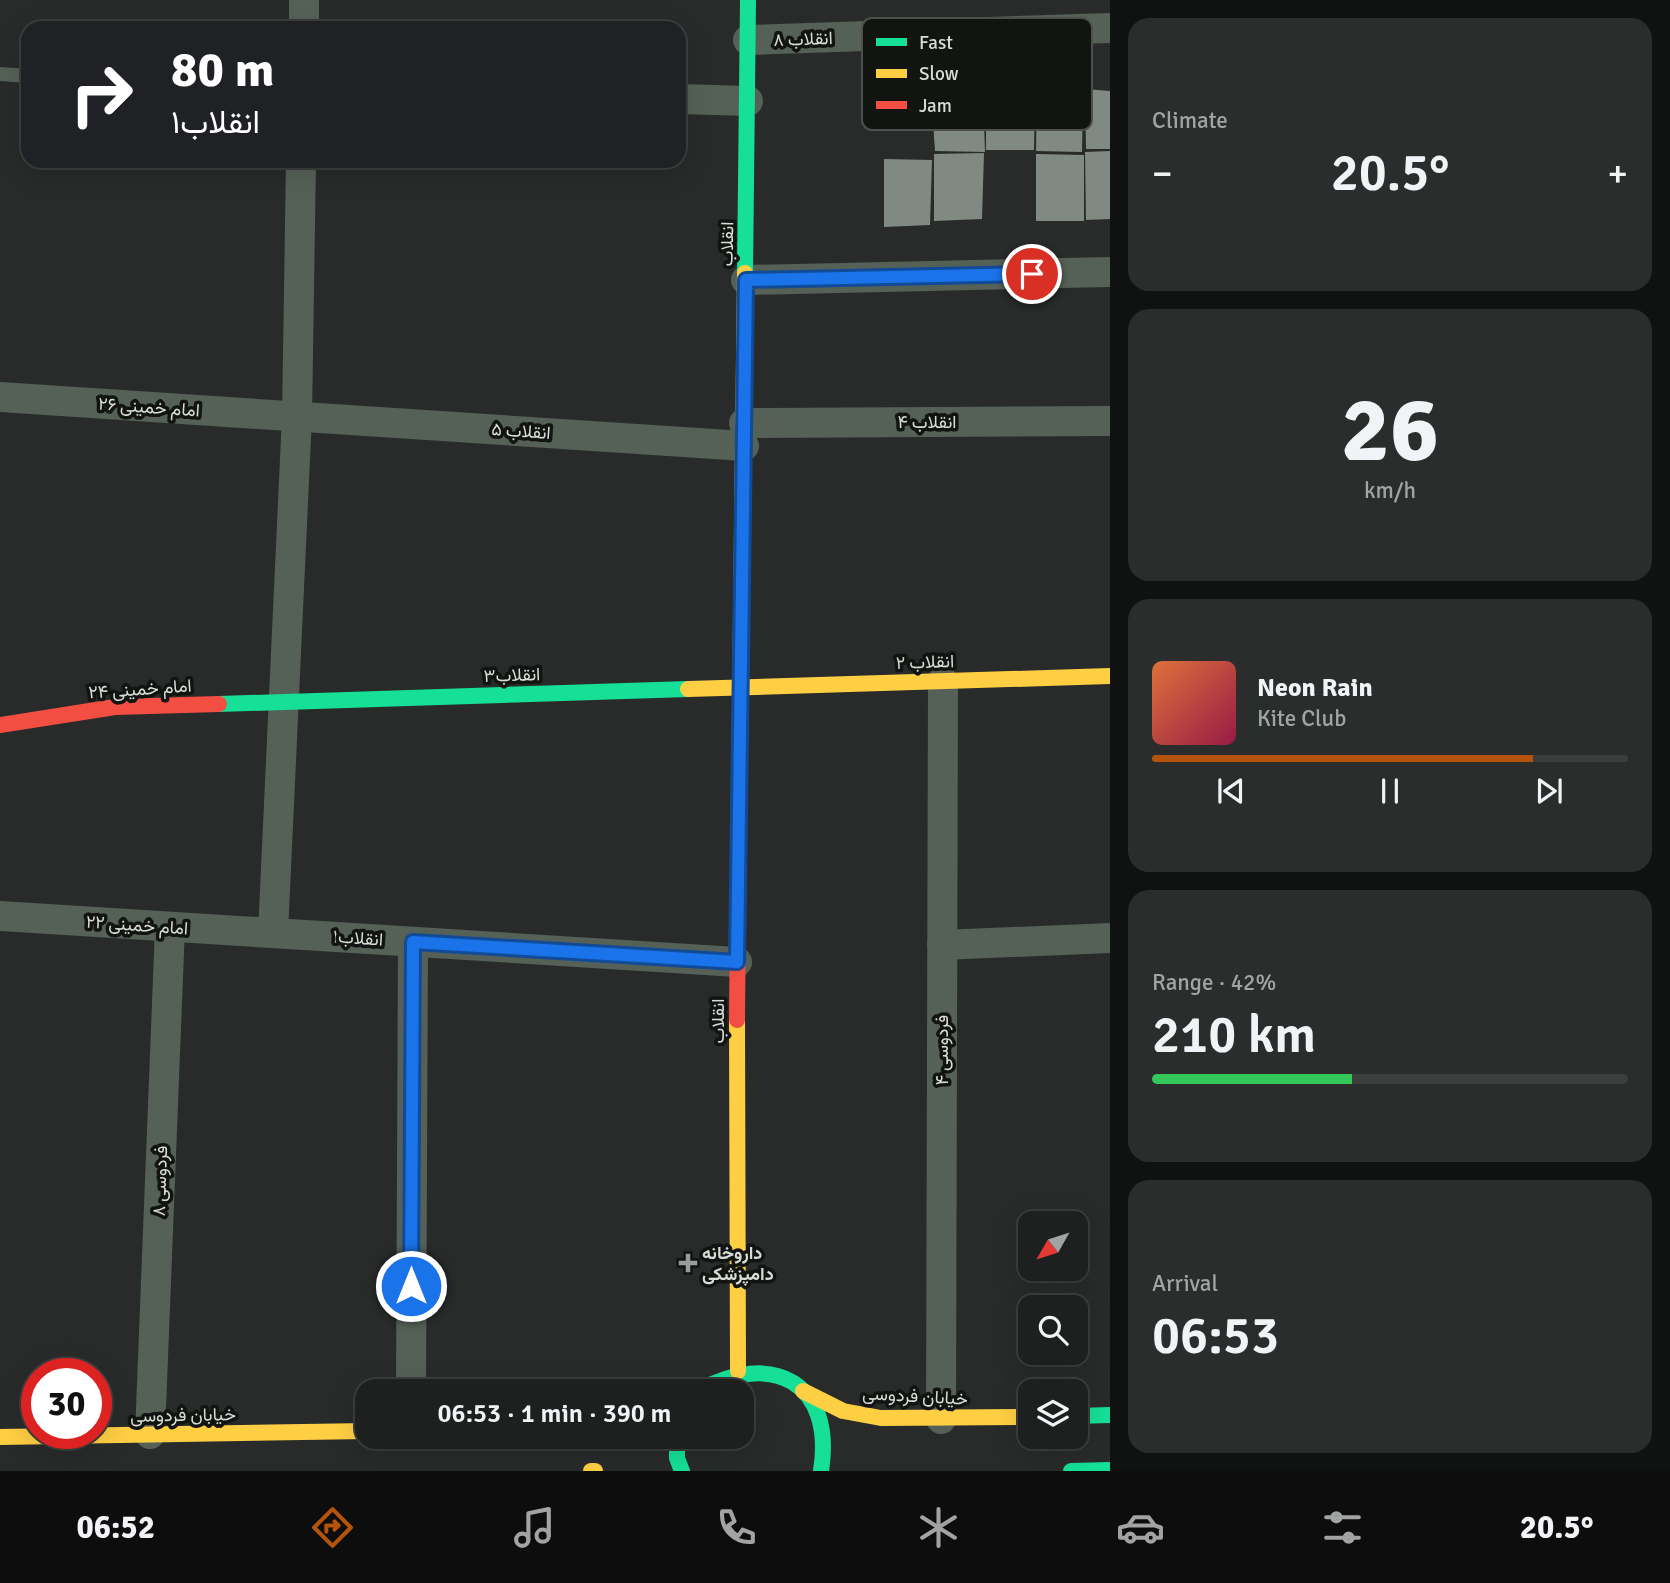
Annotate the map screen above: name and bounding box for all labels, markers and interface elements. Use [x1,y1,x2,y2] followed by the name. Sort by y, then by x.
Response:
[862,18,1092,130] legend
[773,27,833,51] street label: انقلاب ۸
[919,31,953,55] text: Fast
[171,40,274,100] text: 80 m
[56,49,147,140] icon: right
[919,62,959,86] text: Slow
[919,94,952,118] text: Jam
[171,103,260,142] text: انقلاب۱
[1152,106,1228,135] text: Climate
[1331,141,1449,205] text: 20.5°
[1152,150,1173,197] text: −
[1607,150,1628,197] text: +
[716,221,738,267] street label: انقلاب
[1002,244,1062,304] pin
[1013,255,1051,293] icon: arrive
[1341,374,1439,487] text: 26
[97,392,201,423] street label: امام خمینی ۲۶
[897,411,957,433] street label: انقلاب ۴
[491,418,551,444] street label: انقلاب ۵
[1364,476,1416,505] text: km/h
[896,650,954,674] street label: انقلاب ۲
[483,663,541,687] street label: انقلاب۳
[1257,672,1373,704] text: Neon Rain
[88,674,192,705] street label: امام خمینی ۲۴
[1257,704,1346,733] text: Kite Club
[1212,772,1250,810] icon: previous
[1371,772,1409,810] icon: pause
[1530,772,1568,810] icon: next
[85,910,189,941] street label: امام خمینی ۲۲
[332,925,384,951] street label: انقلاب۱
[1152,968,1276,997] text: Range · 42%
[707,999,729,1043] street label: انقلاب
[1152,1003,1316,1067] text: 210 km
[931,1015,953,1085] street label: فردوسی ۴
[148,1145,172,1217] street label: فردوسی ۸
[1018,1211,1088,1281] north arrow
[1018,1211,1088,1449] map controls
[702,1242,774,1286] place label: داروخانه دامپزشکی
[374,1249,448,1323] position arrow
[680,1255,696,1271] marker: داروخانه دامپزشکی
[1152,1269,1218,1298] text: Arrival
[1018,1295,1088,1365] button: search
[1152,1304,1279,1368] text: 06:53
[21,1358,112,1449] speed limit sign: 30
[1018,1379,1088,1449] button: layers
[862,1382,968,1410] street label: خیابان فردوسی
[438,1398,671,1430] text: 06:53 · 1 min · 390 m
[130,1403,236,1427] street label: خیابان فردوسی
[308,1503,357,1552] icon: directions
[510,1503,559,1552] icon: music
[712,1503,761,1552] icon: phone
[914,1503,963,1552] icon: climate
[1116,1503,1165,1552] icon: car
[1318,1503,1367,1552] icon: filters
[76,1508,155,1547] text: 06:52
[1520,1508,1594,1547] text: 20.5°

